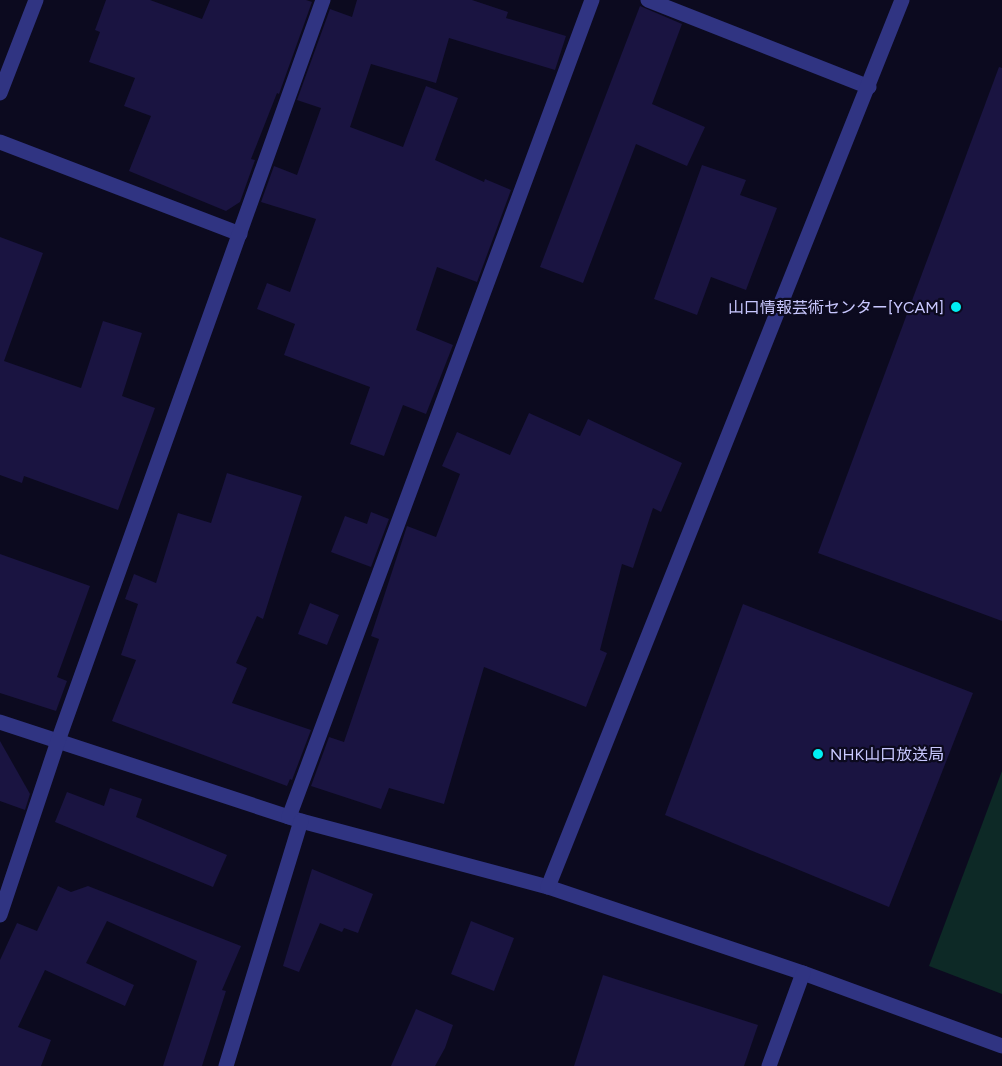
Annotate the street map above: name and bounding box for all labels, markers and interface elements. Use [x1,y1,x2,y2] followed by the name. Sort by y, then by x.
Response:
[728,298,944,317] place label: 山口情報芸術センター[YCAM]
[949,300,963,314] marker: 山口情報芸術センター[YCAM]
[830,745,944,764] place label: NHK山口放送局
[811,747,825,761] marker: NHK山口放送局

